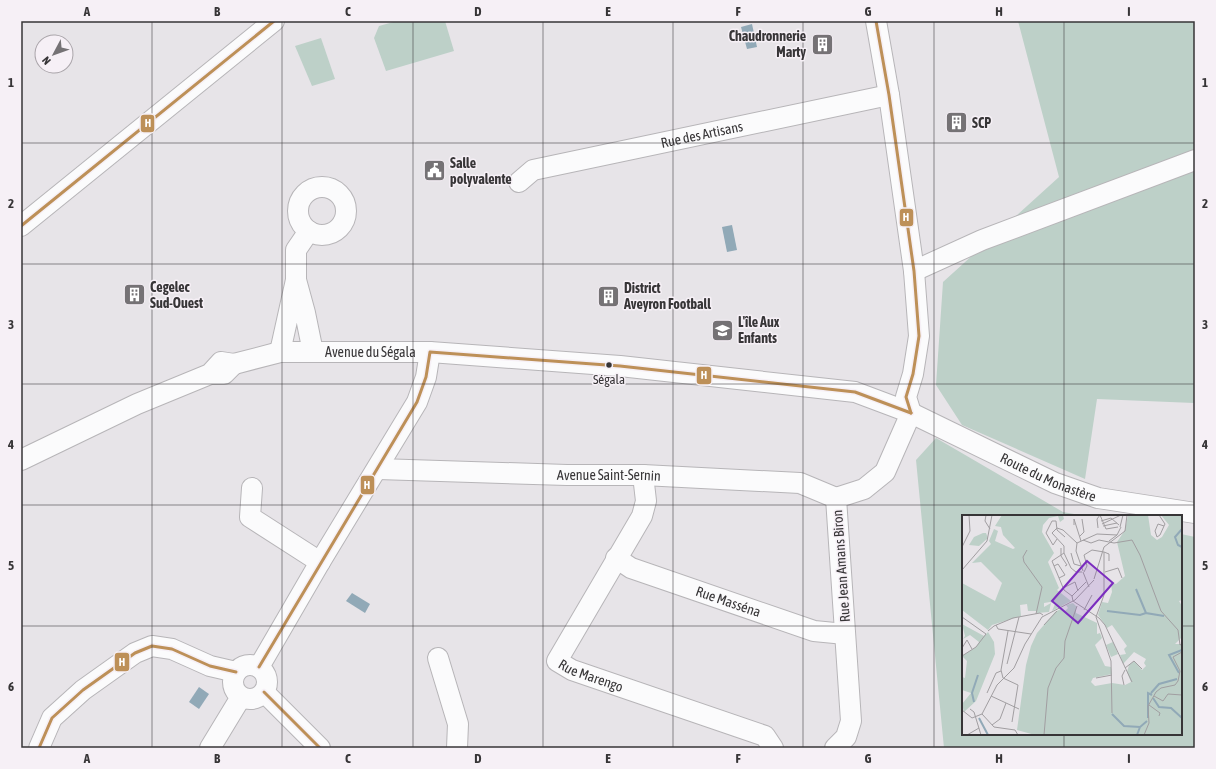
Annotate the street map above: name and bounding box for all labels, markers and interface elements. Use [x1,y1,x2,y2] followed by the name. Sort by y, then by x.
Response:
[83,4,91,19] text: A
[214,4,221,19] text: B
[345,4,351,19] text: C
[474,4,482,19] text: D
[605,4,611,19] text: E
[735,4,741,19] text: F
[865,4,872,19] text: G
[995,4,1003,19] text: H
[1127,4,1131,19] text: I
[729,28,806,60] place label: Chaudronnerie Marty
[809,31,835,57] building icon: Chaudronnerie Marty
[34,34,74,74] north arrow
[40,54,53,67] text: N
[8,75,14,90] text: 1
[1202,75,1208,90] text: 1
[944,110,970,136] building icon: SCP
[140,114,155,133] line badge: H
[972,115,991,131] place label: SCP
[145,117,151,129] text: H
[659,118,744,151] street label: Rue des Artisans
[450,155,512,187] place label: Salle polyvalente
[421,158,447,184] public building icon: Salle polyvalente
[8,196,14,211] text: 2
[1202,196,1208,211] text: 2
[899,208,914,227] line badge: H
[903,211,909,223] text: H
[150,279,203,311] place label: Cegelec Sud-Ouest
[623,280,711,312] place label: District Aveyron Football
[122,282,148,308] building icon: Cegelec Sud-Ouest
[596,283,622,309] building icon: District Aveyron Football
[738,314,780,346] place label: L'île Aux Enfants
[8,317,14,332] text: 3
[709,317,735,343] school or university icon: L'île Aux Enfants
[1202,317,1208,332] text: 3
[325,344,416,360] street label: Avenue du Ségala
[604,360,614,370] marker: Ségala
[696,366,712,385] line badge: H
[701,369,707,381] text: H
[593,372,625,387] place label: Ségala
[7,437,14,452] text: 4
[1201,437,1208,452] text: 4
[998,450,1098,505] street label: Route du Monastère
[557,467,661,484] street label: Avenue Saint-Sernin
[360,475,375,495] line badge: H
[364,479,370,491] text: H
[829,509,853,623] street label: Rue Jean Amans Biron
[962,515,1182,735] inset map
[8,558,14,573] text: 5
[1202,558,1208,573] text: 5
[694,583,763,620] street label: Rue Masséna
[114,652,130,672] line badge: H
[119,656,125,668] text: H
[556,656,625,695] street label: Rue Marengo
[8,679,14,694] text: 6
[1202,679,1208,694] text: 6
[83,751,91,766] text: A
[214,751,221,766] text: B
[345,751,351,766] text: C
[474,751,482,766] text: D
[605,751,611,766] text: E
[735,751,741,766] text: F
[865,751,872,766] text: G
[995,751,1003,766] text: H
[1127,751,1131,766] text: I

